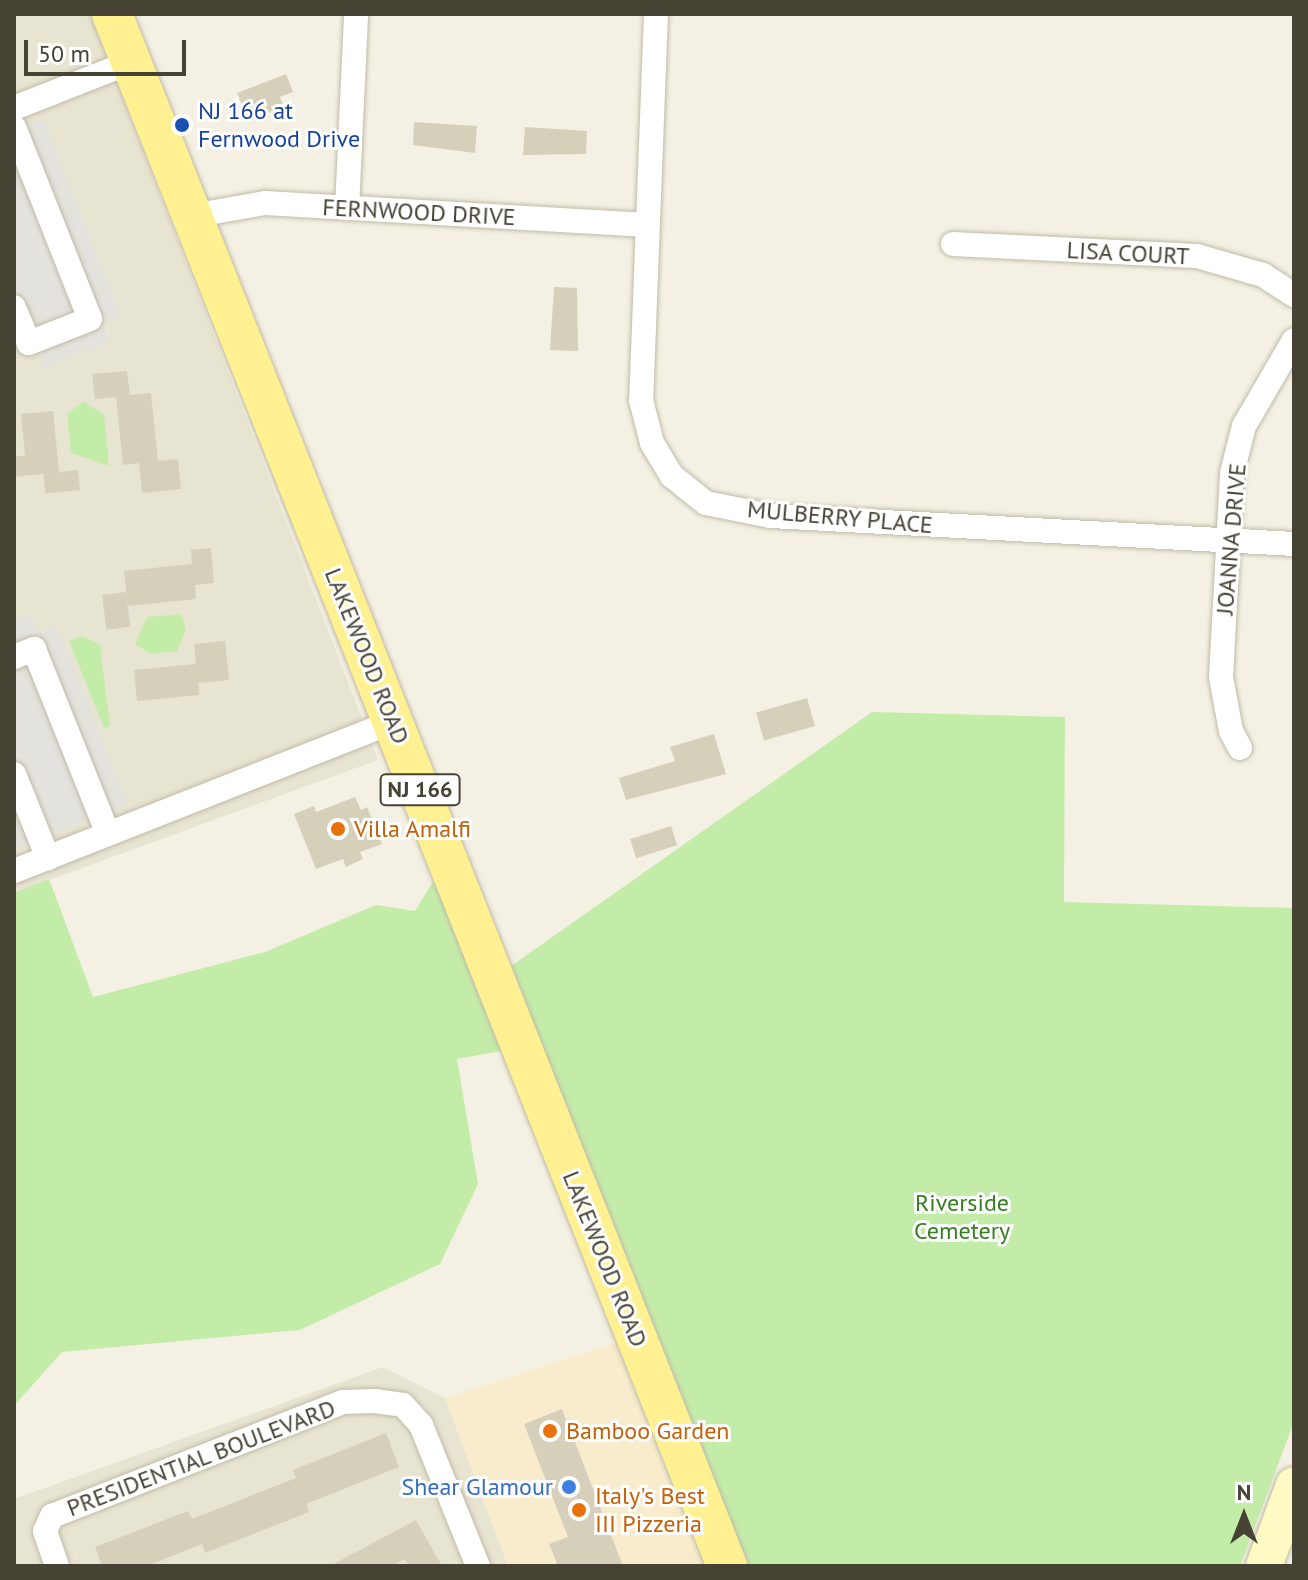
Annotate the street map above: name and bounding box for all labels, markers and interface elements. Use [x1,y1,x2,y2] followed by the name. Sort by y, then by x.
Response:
[28,24,190,74] scale bar
[38,38,90,69] text: 50 m
[198,97,360,153] place label: NJ 166 at Fernwood Drive
[173,116,191,134] marker: NJ 166 at Fernwood Drive
[322,193,516,231] street label: FERNWOOD DRIVE
[1065,235,1191,271] street label: LISA COURT
[1210,462,1252,616] street label: JOANNA DRIVE
[746,495,934,539] street label: MULBERRY PLACE
[319,564,415,748] street label: LAKEWOOD ROAD
[378,772,462,808] road number: NJ 166
[354,815,472,843] place label: Villa Amalfi
[329,820,347,838] marker: Villa Amalfi
[557,1167,653,1351] street label: LAKEWOOD ROAD
[914,1189,1010,1245] park label: Riverside Cemetery
[62,1393,340,1523] street label: PRESIDENTIAL BOULEVARD
[566,1417,729,1445] place label: Bamboo Garden
[541,1422,559,1440] marker: Bamboo Garden
[401,1473,553,1501] place label: Shear Glamour
[1204,1476,1284,1556] north arrow
[560,1478,578,1496] marker: Shear Glamour
[1237,1478,1251,1506] text: N
[595,1482,705,1538] place label: Italy's Best III Pizzeria
[570,1501,588,1519] marker: Italy's Best III Pizzeria

